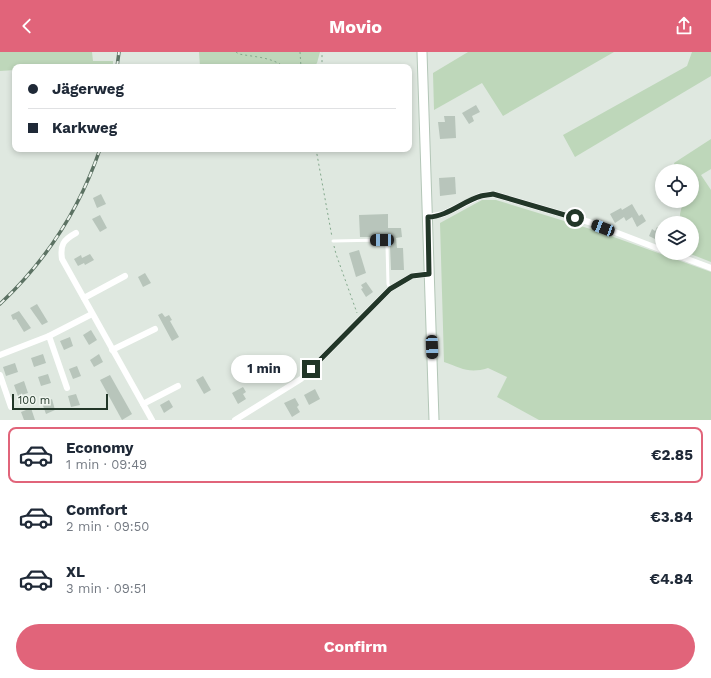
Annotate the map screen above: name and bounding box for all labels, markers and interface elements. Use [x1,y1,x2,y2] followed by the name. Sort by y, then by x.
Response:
[16,15,38,37] icon: back
[673,15,695,37] icon: share
[329,16,382,37] text: Movio
[52,80,124,98] text: Jägerweg
[52,119,117,137] text: Karkweg
[655,164,699,260] map controls
[655,164,699,208] button: locate
[566,209,584,227] route start
[655,216,699,260] button: layers
[590,218,616,238] car
[370,234,394,246] car
[426,335,438,359] car
[231,355,297,383] callout: 1 min
[302,360,320,378] route end
[247,361,281,376] text: 1 min
[12,392,108,411] scale bar
[18,394,50,407] text: 100 m
[18,437,54,473] icon: car
[66,439,133,457] text: Economy
[651,446,693,464] text: €2.85
[66,457,147,472] text: 1 min · 09:49
[18,499,54,535] icon: car
[66,501,127,519] text: Comfort
[650,508,693,526] text: €3.84
[66,519,149,534] text: 2 min · 09:50
[18,561,54,597] icon: car
[66,563,85,581] text: XL
[649,570,693,588] text: €4.84
[66,581,146,596] text: 3 min · 09:51
[16,624,695,670] button: Confirm

